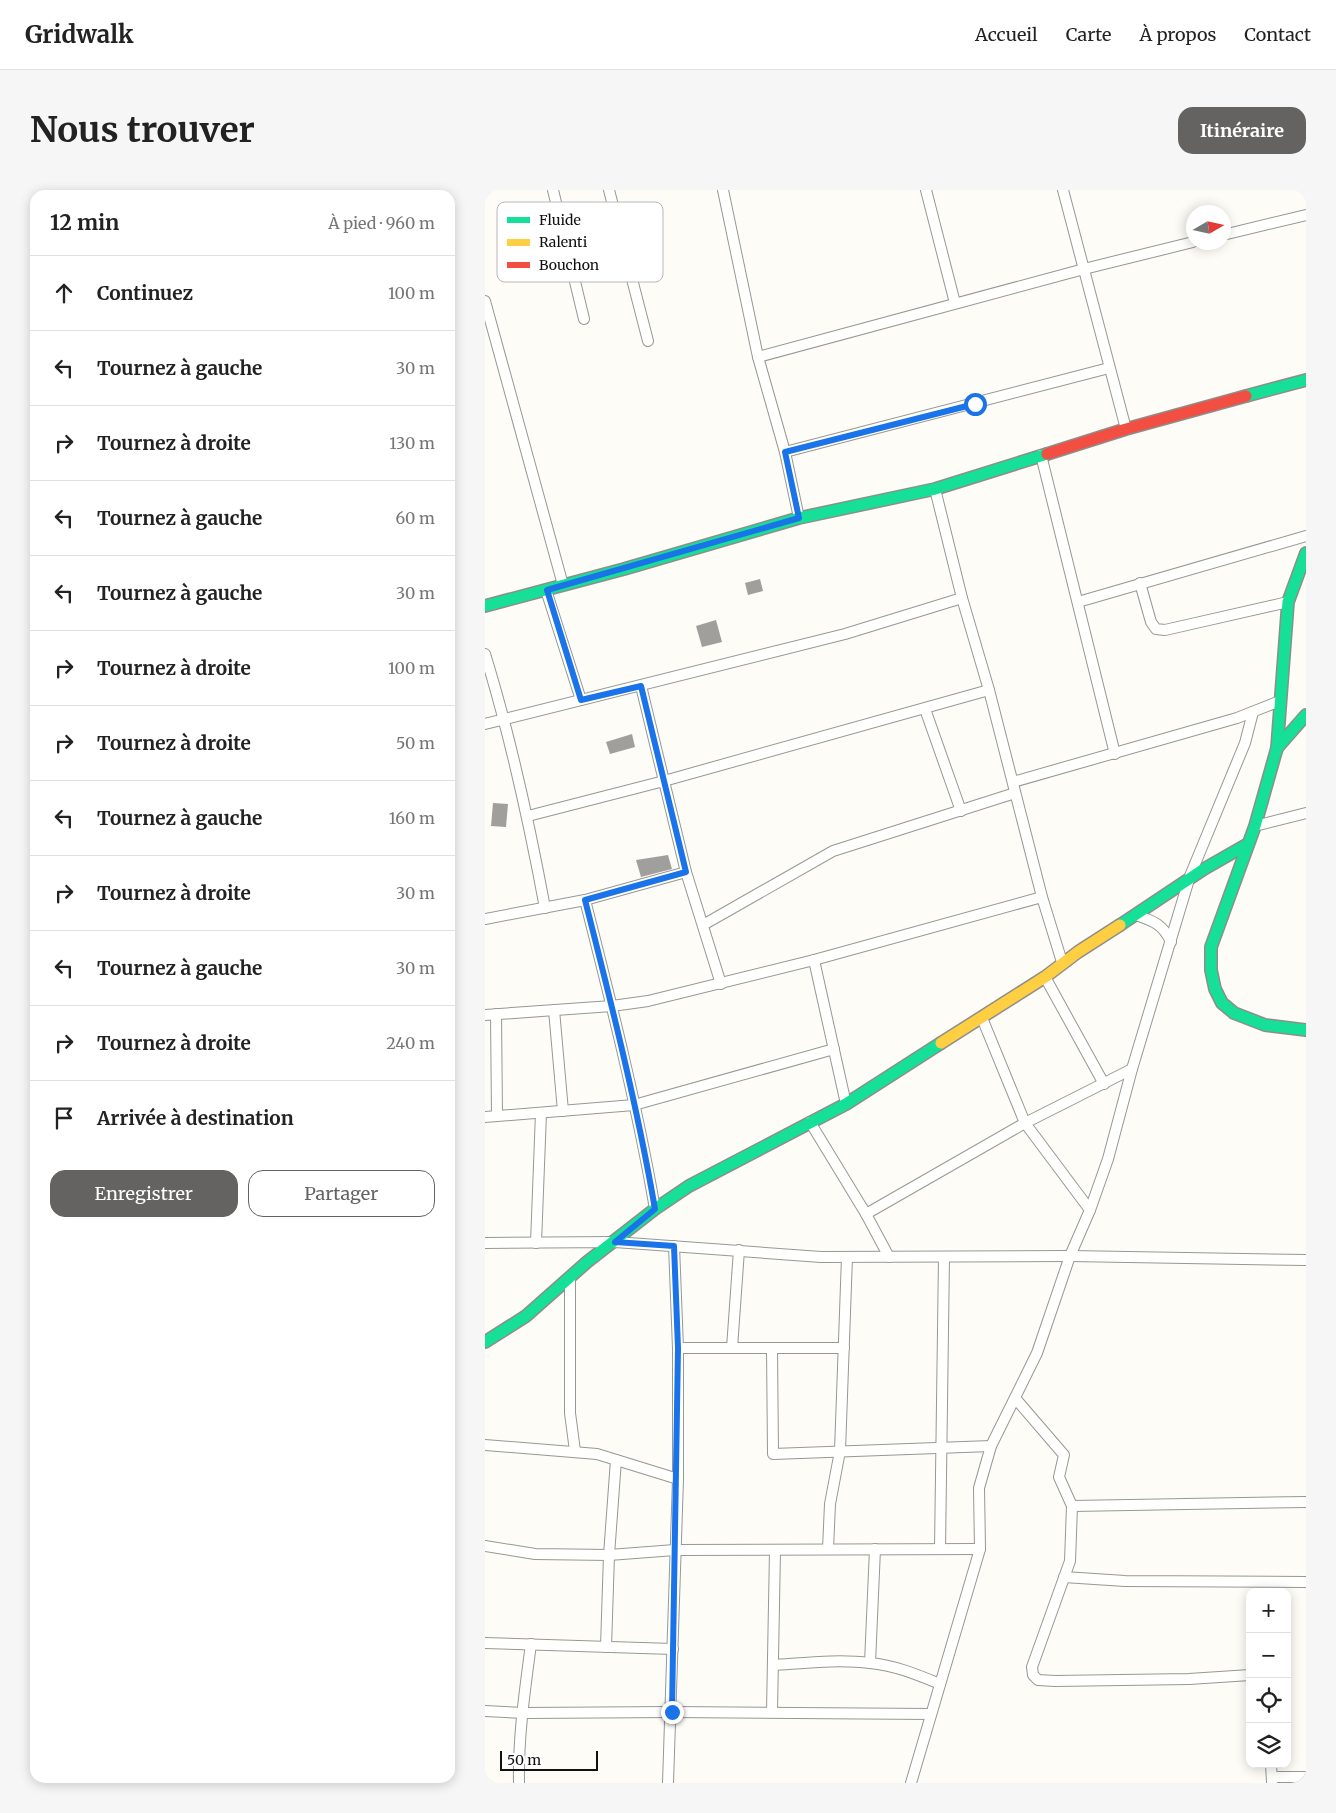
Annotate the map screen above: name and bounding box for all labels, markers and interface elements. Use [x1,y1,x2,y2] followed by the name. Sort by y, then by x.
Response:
[25,19,134,50] text: Gridwalk
[975,23,1038,46] text: Accueil
[1066,23,1111,46] text: Carte
[1139,23,1216,46] text: À propos
[1244,23,1311,46] text: Contact
[1178,107,1306,154] button: Itinéraire
[30,108,255,152] text: Nous trouver
[497,202,663,282] legend
[1186,205,1231,250] north arrow
[50,209,119,236] text: 12 min
[539,211,581,229] text: Fluide
[328,213,435,233] text: À pied · 960 m
[539,233,588,251] text: Ralenti
[539,256,599,274] text: Bouchon
[50,279,78,307] icon: ahead
[97,281,193,305] text: Continuez
[388,283,435,303] text: 100 m
[50,354,78,382] icon: left
[97,356,262,380] text: Tournez à gauche
[396,358,435,378] text: 30 m
[964,393,987,416] route start
[50,429,78,457] icon: right
[97,431,251,455] text: Tournez à droite
[389,433,435,453] text: 130 m
[50,504,78,532] icon: left
[97,506,262,530] text: Tournez à gauche
[395,508,435,528] text: 60 m
[50,579,78,607] icon: left
[97,581,262,605] text: Tournez à gauche
[396,583,435,603] text: 30 m
[50,654,78,682] icon: right
[97,656,251,680] text: Tournez à droite
[388,658,435,678] text: 100 m
[50,729,78,757] icon: right
[97,731,251,755] text: Tournez à droite
[396,733,435,753] text: 50 m
[50,804,78,832] icon: left
[97,806,262,830] text: Tournez à gauche
[389,808,435,828] text: 160 m
[50,879,78,907] icon: right
[97,881,251,905] text: Tournez à droite
[396,883,435,903] text: 30 m
[50,954,78,982] icon: left
[97,956,262,980] text: Tournez à gauche
[396,958,435,978] text: 30 m
[50,1029,78,1057] icon: right
[97,1031,251,1055] text: Tournez à droite
[386,1033,435,1053] text: 240 m
[50,1104,78,1132] icon: arrive
[97,1106,294,1130] text: Arrivée à destination
[50,1170,238,1217] button: Enregistrer
[248,1170,435,1217] button: Partager
[1246,1588,1291,1768] map controls
[1246,1588,1291,1633] button: +
[1246,1633,1291,1678] button: −
[1246,1678,1291,1723] button: locate
[661,1701,684,1724] route end
[1246,1723,1291,1768] button: layers
[500,1748,597,1771] scale bar
[507,1751,541,1769] text: 50 m

